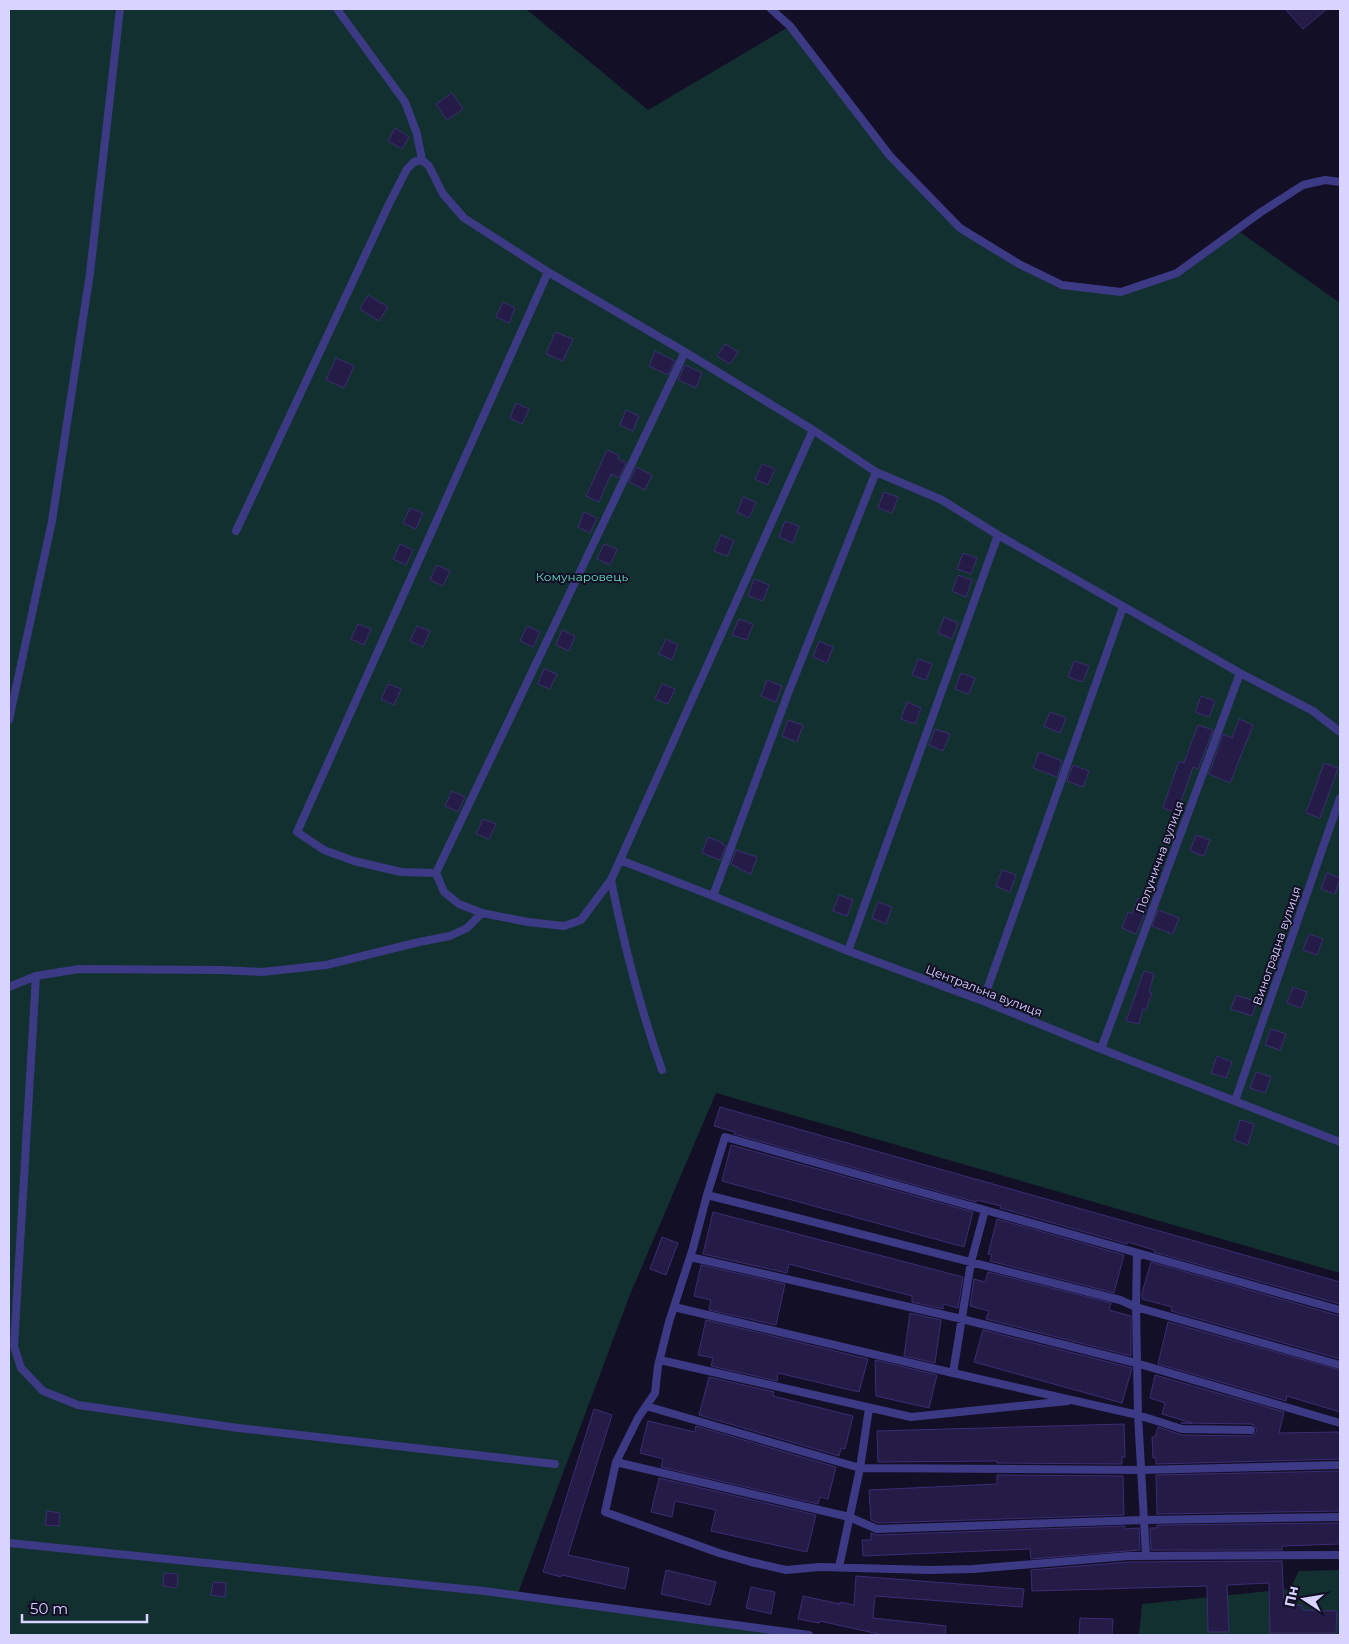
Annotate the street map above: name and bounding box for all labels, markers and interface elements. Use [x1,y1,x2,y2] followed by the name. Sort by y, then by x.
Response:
[536,569,628,584] park label: Комунаровець
[1132,799,1187,915] street label: Полунична вулиця
[1249,884,1304,1007] street label: Виноградна вулиця
[924,961,1045,1020] street label: Центральна вулиця
[1279,1574,1329,1624] north arrow
[1280,1584,1302,1608] text: Пн
[22,1592,148,1624] scale bar
[30,1599,68,1618] text: 50 m

